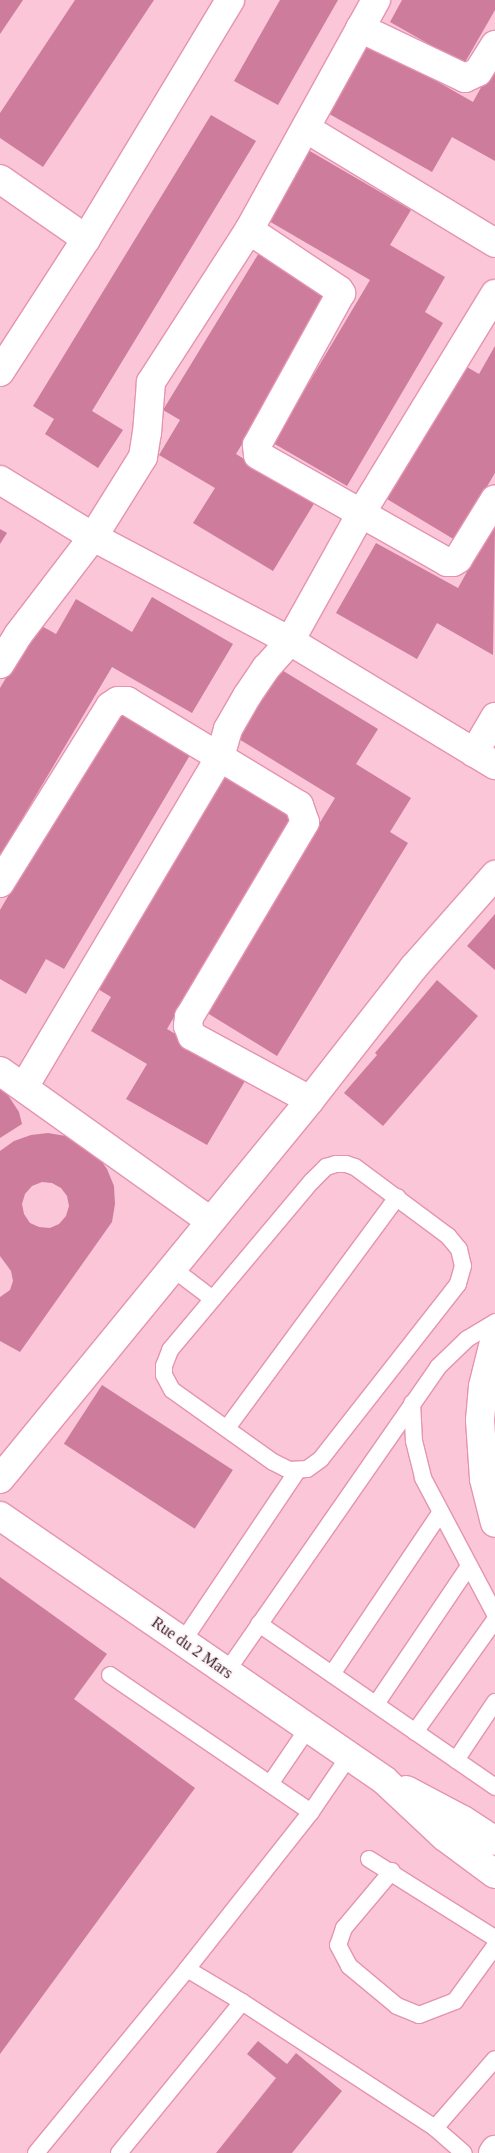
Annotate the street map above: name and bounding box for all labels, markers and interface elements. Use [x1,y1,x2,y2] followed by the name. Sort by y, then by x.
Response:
[144,1611,240,1685] street label: Rue du 2 Mars

